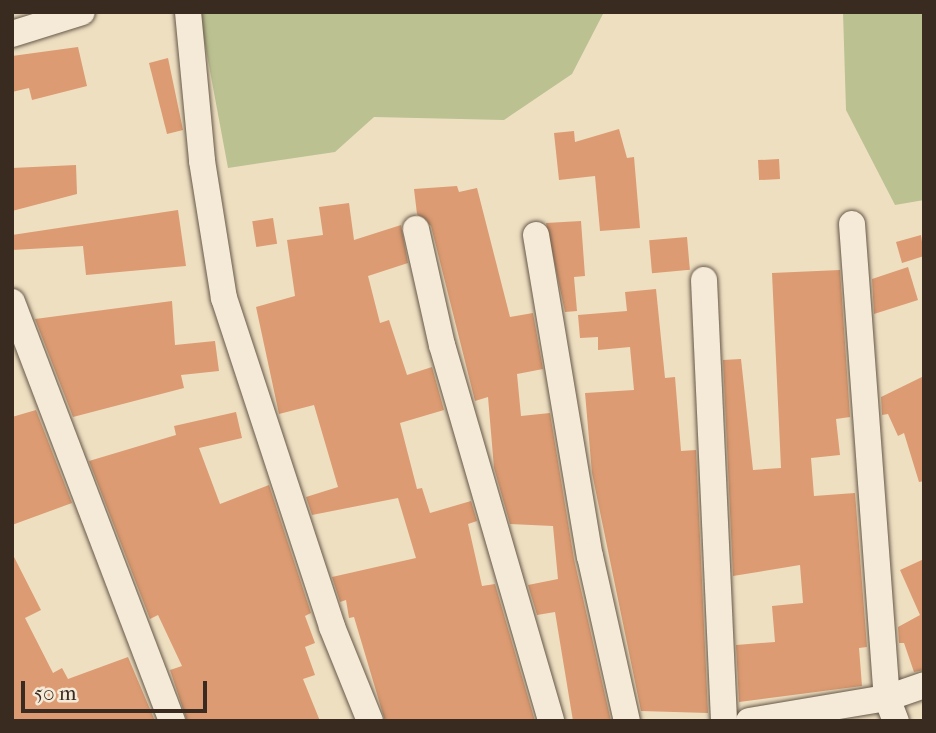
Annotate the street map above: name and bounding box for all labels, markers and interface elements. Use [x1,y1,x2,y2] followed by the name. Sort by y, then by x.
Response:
[24,666,210,710] scale bar
[34,681,77,705] text: 50 m

